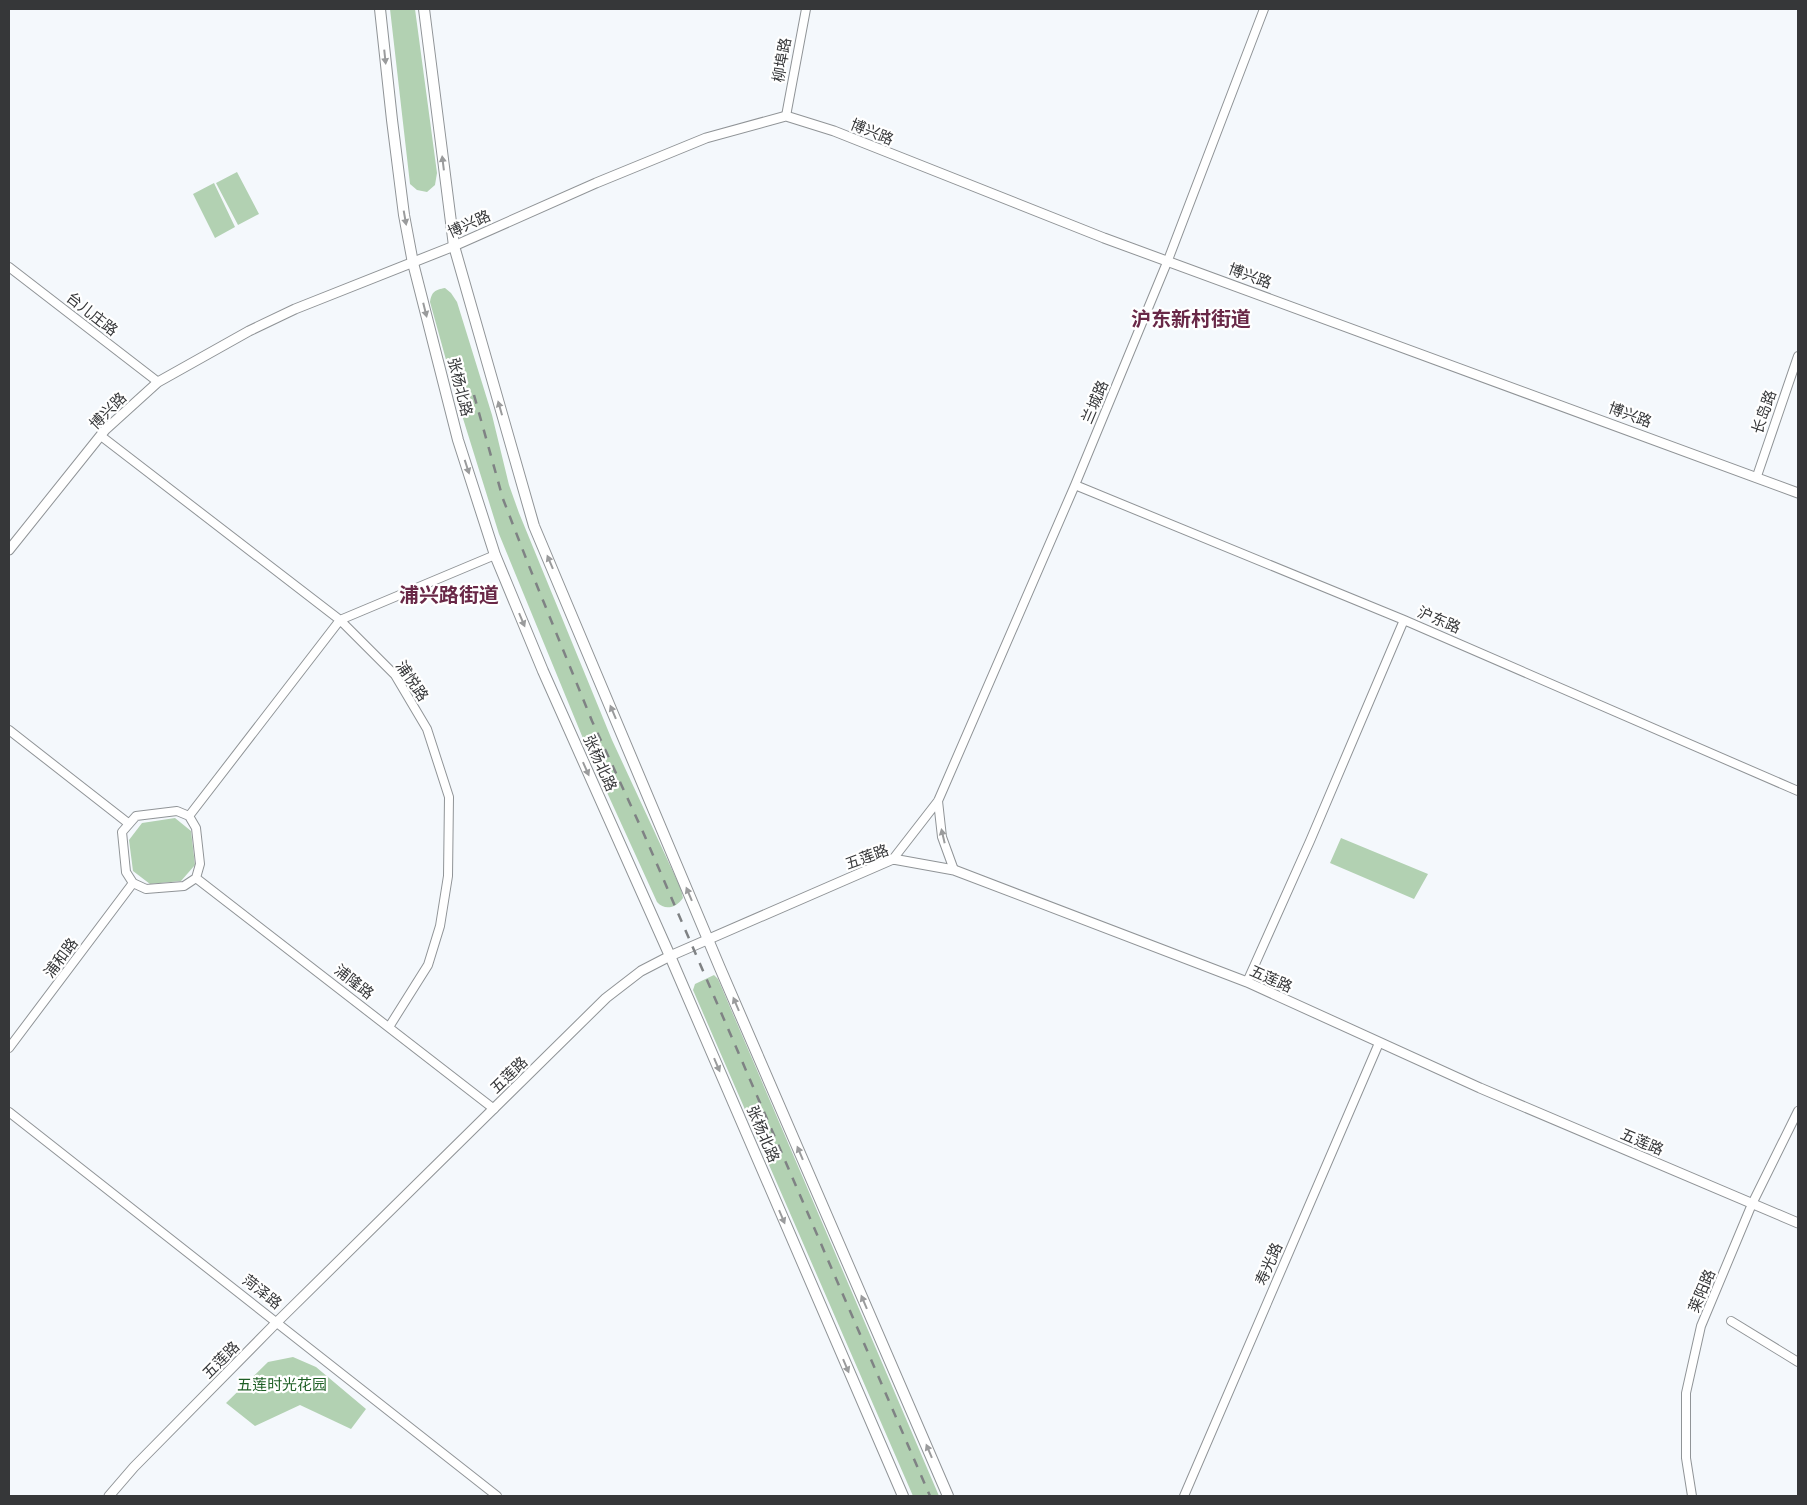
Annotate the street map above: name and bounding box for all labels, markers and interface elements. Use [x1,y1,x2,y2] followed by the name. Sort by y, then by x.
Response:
[769,36,795,84] street label: 柳埠路
[381,50,389,66] one-way arrow
[848,115,896,149] street label: 博兴路
[439,155,447,171] one-way arrow
[445,207,493,241] street label: 博兴路
[401,211,409,227] one-way arrow
[1226,260,1274,292] street label: 博兴路
[63,288,121,340] street label: 台儿庄路
[421,303,429,318] one-way arrow
[1131,307,1251,331] district label: 沪东新村街道
[444,356,476,418] street label: 张杨北路
[1078,378,1112,426] street label: 兰城路
[1748,388,1780,436] street label: 长岛路
[86,389,130,433] street label: 博兴路
[1606,399,1654,431] street label: 博兴路
[496,400,504,415] one-way arrow
[463,460,471,475] one-way arrow
[545,555,553,569] one-way arrow
[399,583,499,607] district label: 浦兴路街道
[1415,603,1463,637] street label: 沪东路
[518,613,526,627] one-way arrow
[392,657,432,705] street label: 浦悦路
[609,704,617,719] one-way arrow
[580,732,620,794] street label: 张杨北路
[583,762,591,776] one-way arrow
[939,829,947,844] one-way arrow
[843,841,891,873] street label: 五莲路
[685,886,693,901] one-way arrow
[40,935,82,981] street label: 浦和路
[331,961,377,1003] street label: 浦隆路
[1247,962,1295,996] street label: 五莲路
[731,997,739,1011] one-way arrow
[487,1053,531,1097] street label: 五莲路
[713,1058,721,1072] one-way arrow
[743,1103,783,1165] street label: 张杨北路
[1618,1125,1666,1159] street label: 五莲路
[795,1146,803,1160] one-way arrow
[778,1210,786,1225] one-way arrow
[1252,1240,1286,1288] street label: 寿光路
[1685,1267,1719,1315] street label: 莱阳路
[239,1271,285,1313] street label: 菏泽路
[860,1295,868,1309] one-way arrow
[199,1338,243,1382] street label: 五莲路
[843,1359,851,1373] one-way arrow
[237,1376,327,1394] park label: 五莲时光花园
[924,1444,932,1459] one-way arrow

